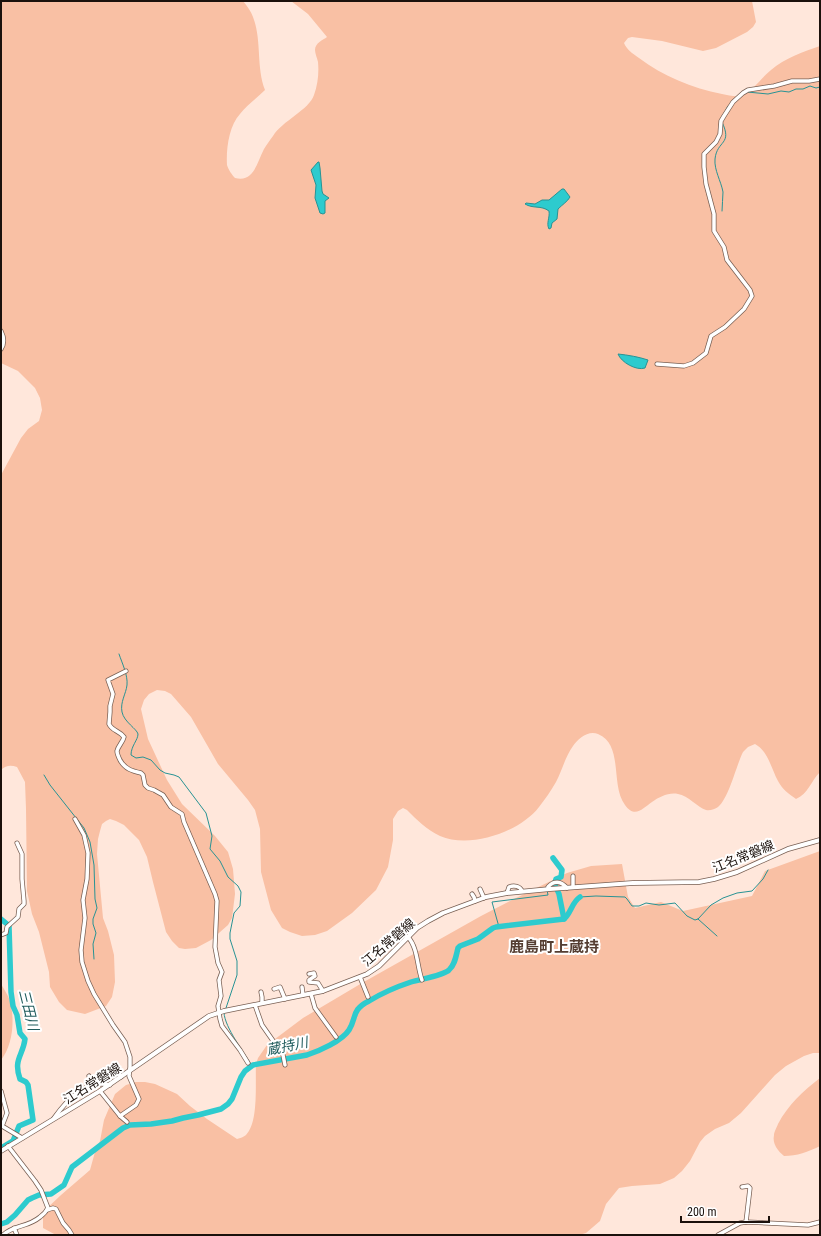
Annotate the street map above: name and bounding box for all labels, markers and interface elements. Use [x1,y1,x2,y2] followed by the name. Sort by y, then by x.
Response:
[710,837,776,876] street label: 江名常磐線
[359,915,418,969] street label: 江名常磐線
[509,938,599,956] district label: 鹿島町上蔵持
[16,988,42,1034] water label: 三田川
[265,1033,311,1058] water label: 蔵持川
[61,1060,124,1107] street label: 江名常磐線
[681,1198,769,1224] scale bar
[687,1205,717,1219] text: 200 m

